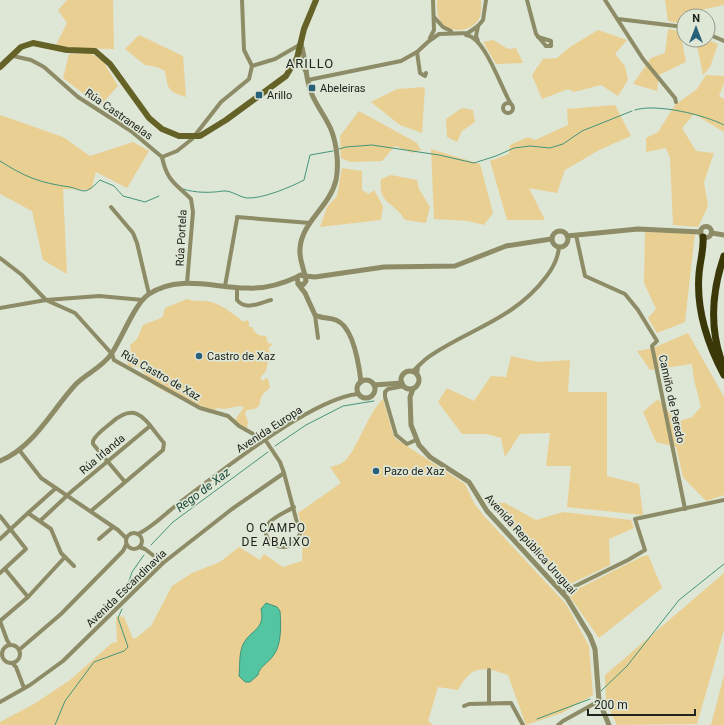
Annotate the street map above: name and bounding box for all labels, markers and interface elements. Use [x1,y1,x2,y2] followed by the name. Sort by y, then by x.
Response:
[676,8,716,48] north arrow
[692,12,700,25] text: N
[286,56,334,71] district label: ARILLO
[320,82,366,95] place label: Abeleiras
[307,83,317,93] marker: Abeleiras
[82,86,155,143] street label: Rúa Castranelas
[267,89,292,102] place label: Arillo
[254,90,264,100] marker: Arillo
[174,209,189,267] street label: Rúa Portela
[119,347,203,404] street label: Rúa Castro de Xaz
[207,350,276,363] place label: Castro de Xaz
[194,351,204,361] marker: Castro de Xaz
[656,354,687,444] street label: Camiño de Peredo
[234,403,305,456] street label: Avenida Europa
[77,432,128,477] street label: Rúa Irlanda
[173,465,233,515] water label: Rego de Xaz
[384,465,445,478] place label: Pazo de Xaz
[371,466,381,476] marker: Pazo de Xaz
[482,492,579,597] street label: Avenida República Uruguai
[242,521,310,549] district label: O CAMPO DE ABAIXO
[84,547,169,630] street label: Avenida Escandinavia
[588,691,695,717] scale bar
[594,698,628,712] text: 200 m

